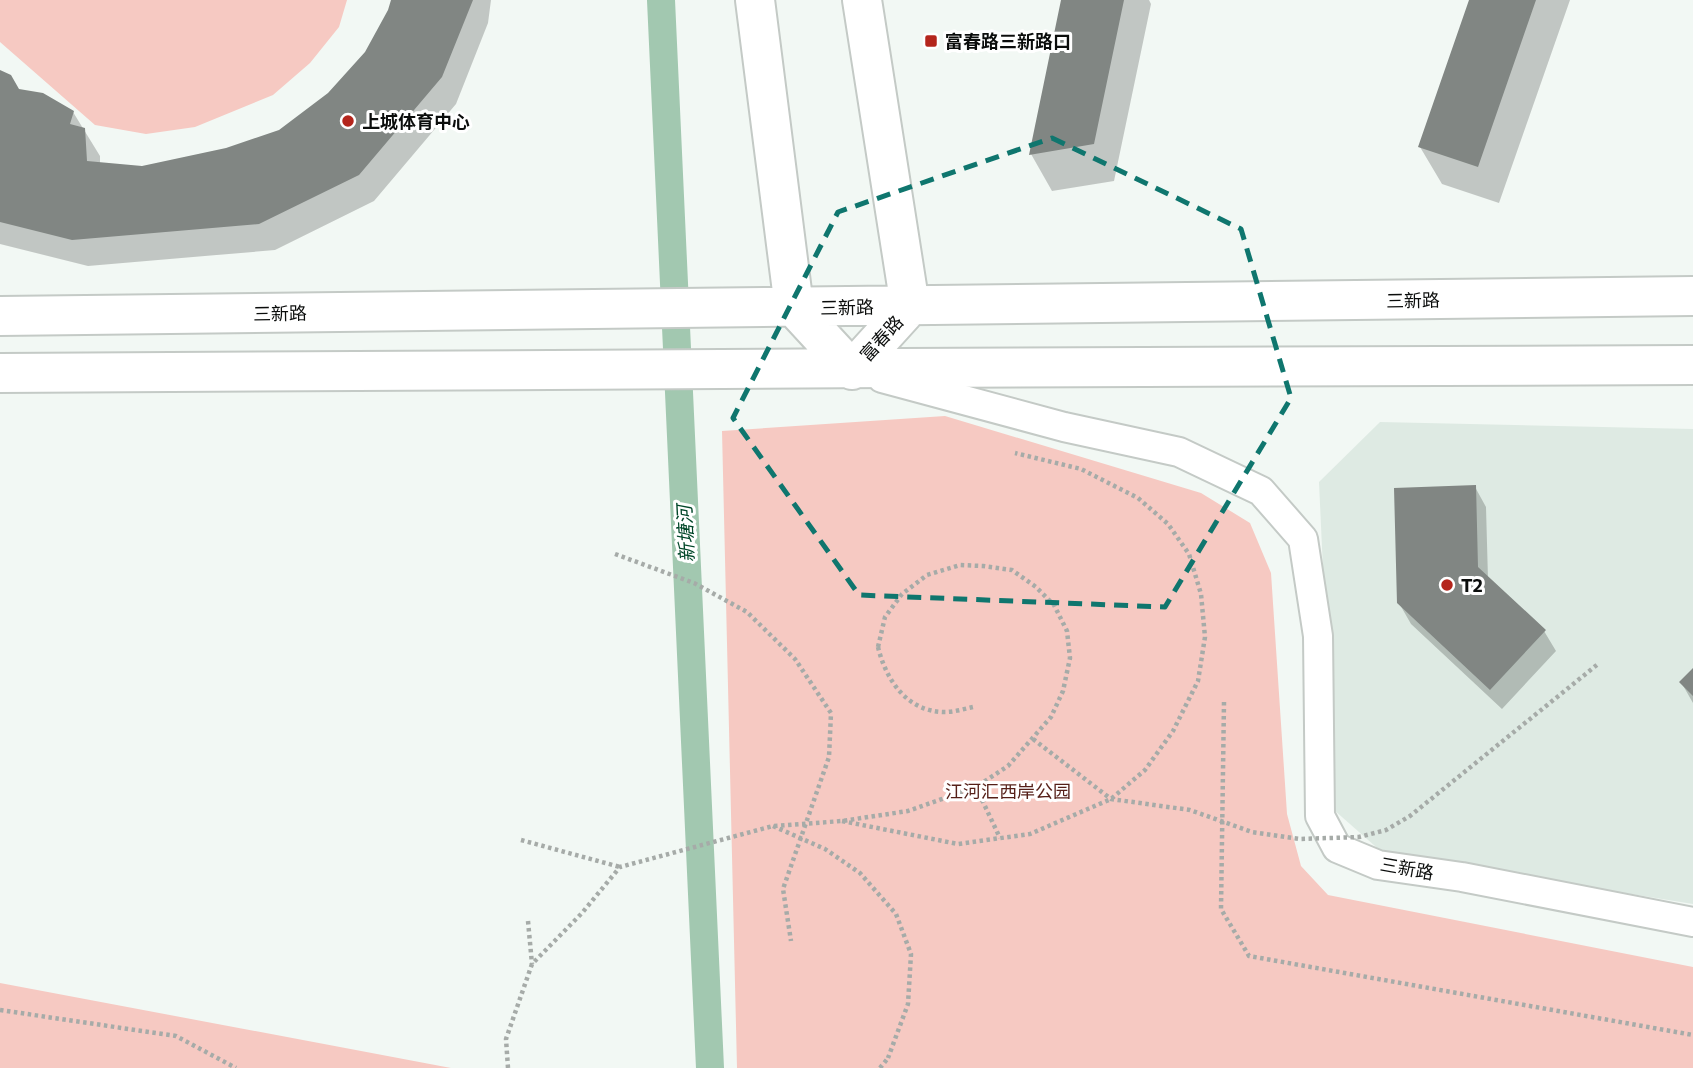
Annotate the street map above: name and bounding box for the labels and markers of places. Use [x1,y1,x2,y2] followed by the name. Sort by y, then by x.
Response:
[945,30,1071,52] place label: 富春路三新路口
[923,33,939,49] marker: 富春路三新路口
[362,110,470,132] place label: 上城体育中心
[340,113,356,129] marker: 上城体育中心
[1461,574,1483,596] place label: T2
[1439,577,1455,593] marker: T2

